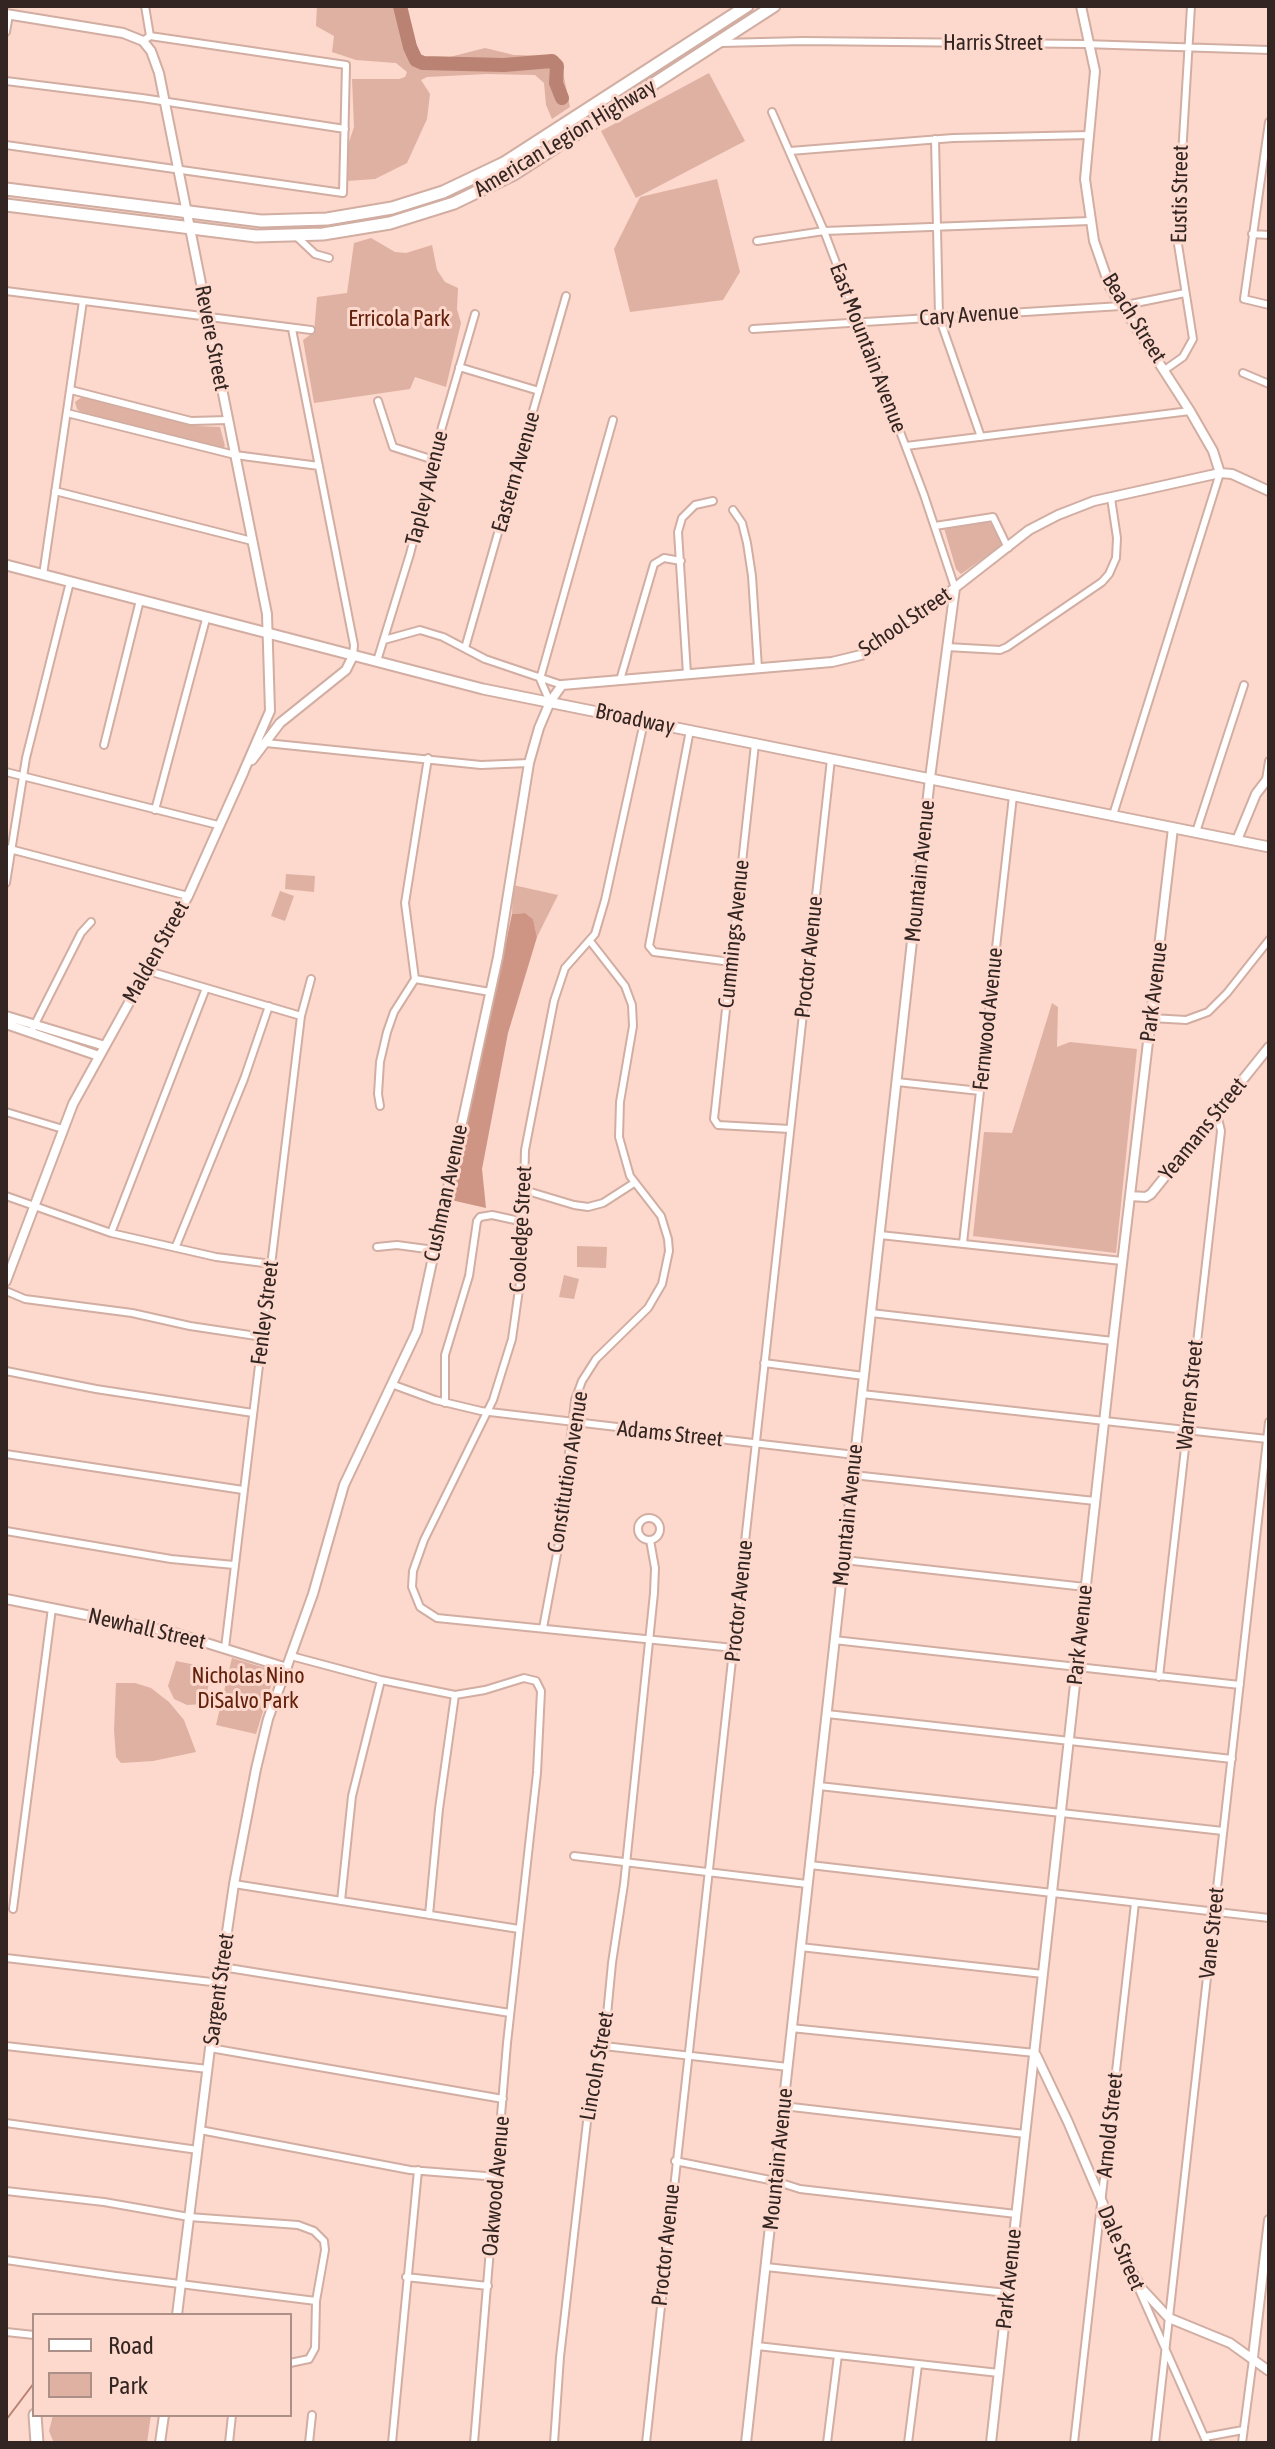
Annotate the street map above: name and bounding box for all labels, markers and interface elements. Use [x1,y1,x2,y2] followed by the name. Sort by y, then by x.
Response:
[943,30,1043,56] street label: Harris Street
[469,73,661,203] street label: American Legion Highway
[1166,145,1194,243] street label: Eustis Street
[824,260,912,436] street label: East Mountain Avenue
[1096,268,1172,368] street label: Beach Street
[189,283,235,393] street label: Revere Street
[918,298,1020,332] street label: Cary Avenue
[348,306,450,332] park label: Erricola Park
[486,409,546,535] street label: Eastern Avenue
[400,428,454,548] street label: Tapley Avenue
[854,581,956,663] street label: School Street
[593,698,677,740] street label: Broadway
[899,799,941,943] street label: Mountain Avenue
[713,858,755,1010] street label: Cummings Avenue
[789,895,829,1019] street label: Proctor Avenue
[117,896,195,1008] street label: Malden Street
[1135,940,1173,1044] street label: Park Avenue
[967,946,1009,1092] street label: Fernwood Avenue
[1154,1072,1252,1186] street label: Yeamans Street
[419,1122,473,1264] street label: Cushman Avenue
[505,1165,537,1293] street label: Cooledge Street
[246,1259,284,1367] street label: Fenley Street
[1171,1339,1209,1451] street label: Warren Street
[542,1389,594,1555] street label: Constitution Avenue
[616,1415,724,1453] street label: Adams Street
[827,1443,869,1587] street label: Mountain Avenue
[719,1539,759,1663] street label: Proctor Avenue
[1062,1584,1098,1686] street label: Park Avenue
[86,1603,208,1655] street label: Newhall Street
[191,1663,305,1714] park label: Nicholas Nino DiSalvo Park
[1194,1886,1230,1980] street label: Vane Street
[198,1931,240,2047] street label: Sargent Street
[574,2009,620,2123] street label: Lincoln Street
[1091,2071,1129,2179] street label: Arnold Street
[757,2087,799,2231] street label: Mountain Avenue
[477,2115,515,2257] street label: Oakwood Avenue
[646,2183,686,2307] street label: Proctor Avenue
[1091,2202,1151,2294] street label: Dale Street
[991,2228,1027,2330] street label: Park Avenue
[32,2313,292,2417] legend
[108,2332,154,2359] text: Road
[108,2372,148,2399] text: Park

